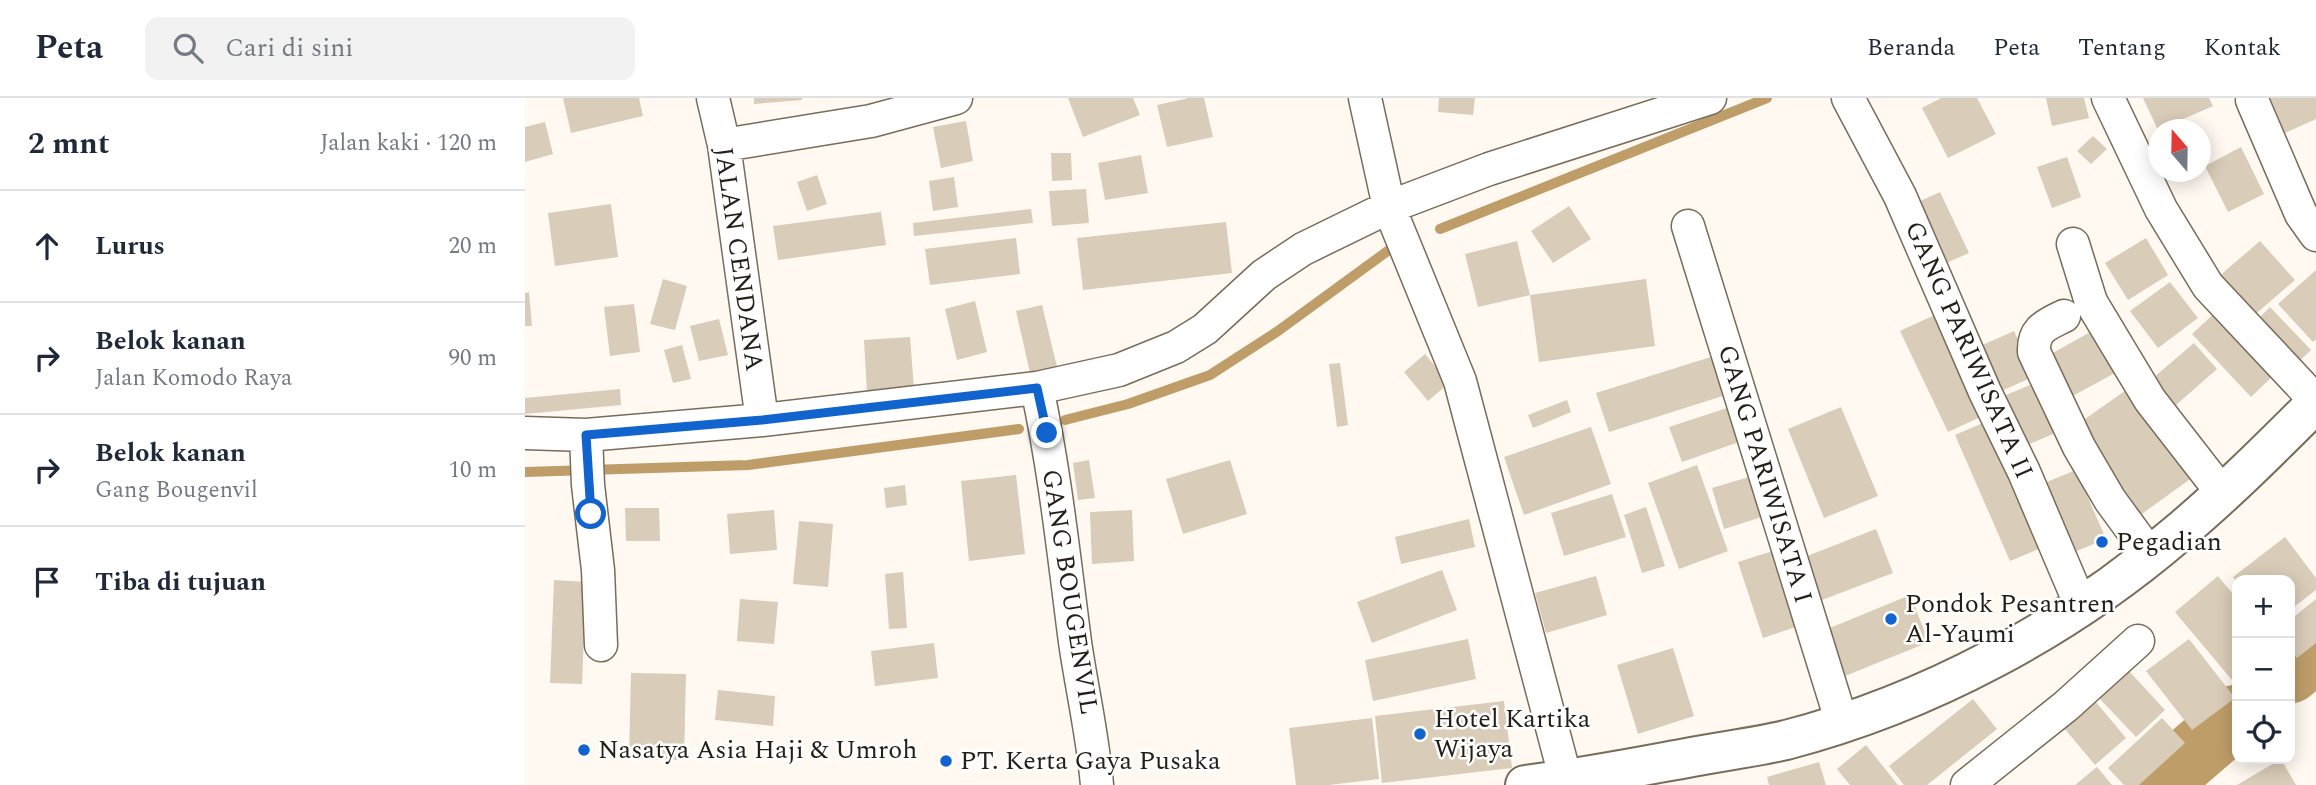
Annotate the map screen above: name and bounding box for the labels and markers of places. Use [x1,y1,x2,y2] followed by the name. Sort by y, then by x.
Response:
[2116,522,2222,562] place label: Pegadian
[2094,534,2110,550] marker: Pegadian
[1905,584,2115,654] place label: Pondok Pesantren Al-Yaumi
[1883,611,1899,627] marker: Pondok Pesantren Al-Yaumi
[1434,699,1591,769] place label: Hotel Kartika Wijaya
[1412,726,1428,742] marker: Hotel Kartika Wijaya
[598,730,917,770] place label: Nasatya Asia Haji & Umroh
[960,741,1221,781] place label: PT. Kerta Gaya Pusaka
[576,742,592,758] marker: Nasatya Asia Haji & Umroh
[938,753,954,769] marker: PT. Kerta Gaya Pusaka

